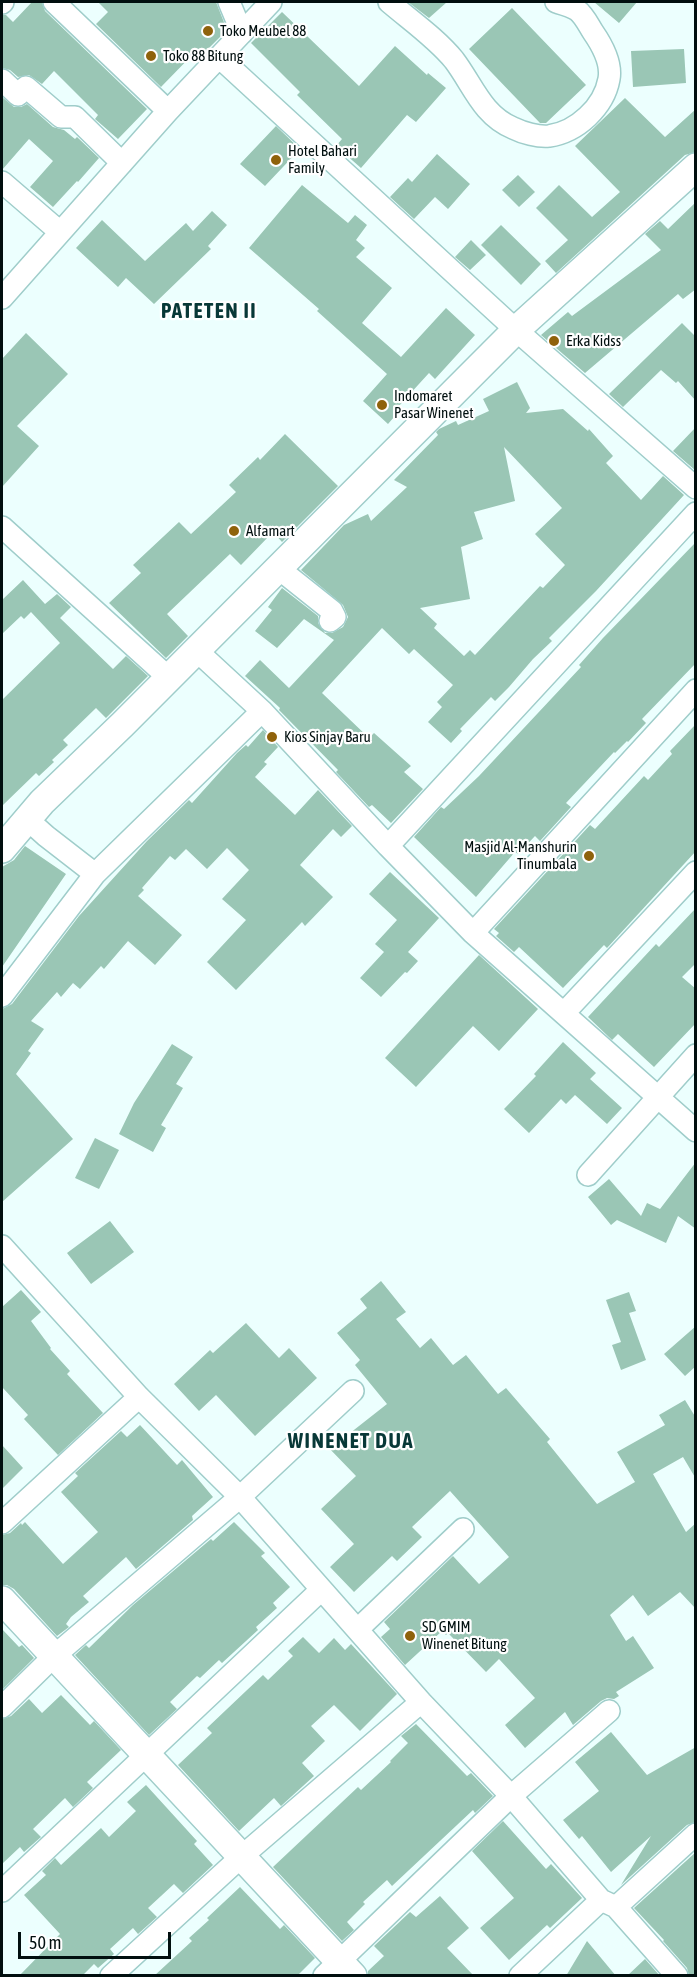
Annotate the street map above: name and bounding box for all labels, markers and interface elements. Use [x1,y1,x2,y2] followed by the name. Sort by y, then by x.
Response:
[220,22,306,40] place label: Toko Meubel 88
[201,24,215,38] marker: Toko Meubel 88
[163,47,243,65] place label: Toko 88 Bitung
[144,49,158,63] marker: Toko 88 Bitung
[288,142,357,177] place label: Hotel Bahari Family
[269,153,283,167] marker: Hotel Bahari Family
[161,298,257,324] district label: PATETEN II
[566,332,621,350] place label: Erka Kidss
[547,334,561,348] marker: Erka Kidss
[394,387,474,422] place label: Indomaret Pasar Winenet
[375,398,389,412] marker: Indomaret Pasar Winenet
[246,522,295,540] place label: Alfamart
[227,524,241,538] marker: Alfamart
[284,728,371,746] place label: Kios Sinjay Baru
[265,730,279,744] marker: Kios Sinjay Baru
[464,838,577,873] place label: Masjid Al-Manshurin Tinumbala
[582,849,596,863] marker: Masjid Al-Manshurin Tinumbala
[288,1428,414,1454] district label: WINENET DUA
[422,1618,507,1653] place label: SD GMIM Winenet Bitung
[403,1629,417,1643] marker: SD GMIM Winenet Bitung
[21,1920,174,1958] scale bar
[29,1932,61,1953] text: 50 m

